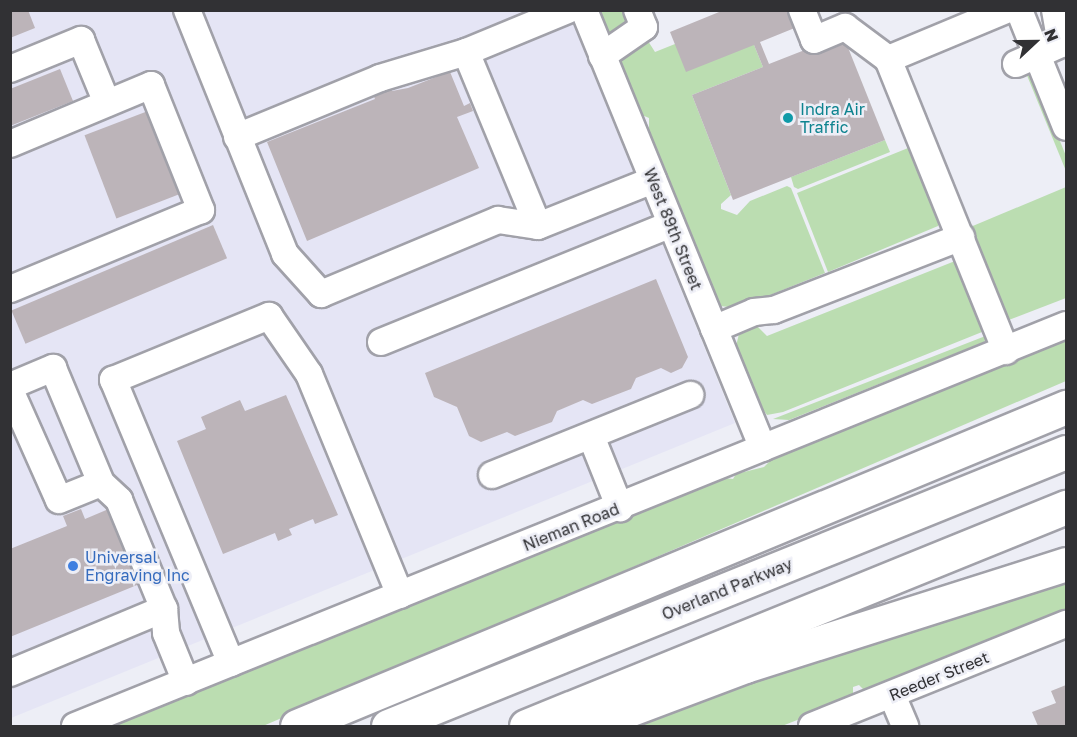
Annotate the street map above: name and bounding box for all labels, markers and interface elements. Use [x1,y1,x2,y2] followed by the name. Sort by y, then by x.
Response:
[1005,12,1065,72] north arrow
[1040,26,1063,45] text: N
[800,99,865,137] place label: Indra Air Traffic
[781,111,795,125] marker: Indra Air Traffic
[640,165,706,293] street label: West 89th Street
[520,499,622,555] street label: Nieman Road
[85,547,190,585] place label: Universal Engraving Inc
[659,554,795,624] street label: Overland Parkway
[66,559,80,573] marker: Universal Engraving Inc
[886,647,992,705] street label: Reeder Street

